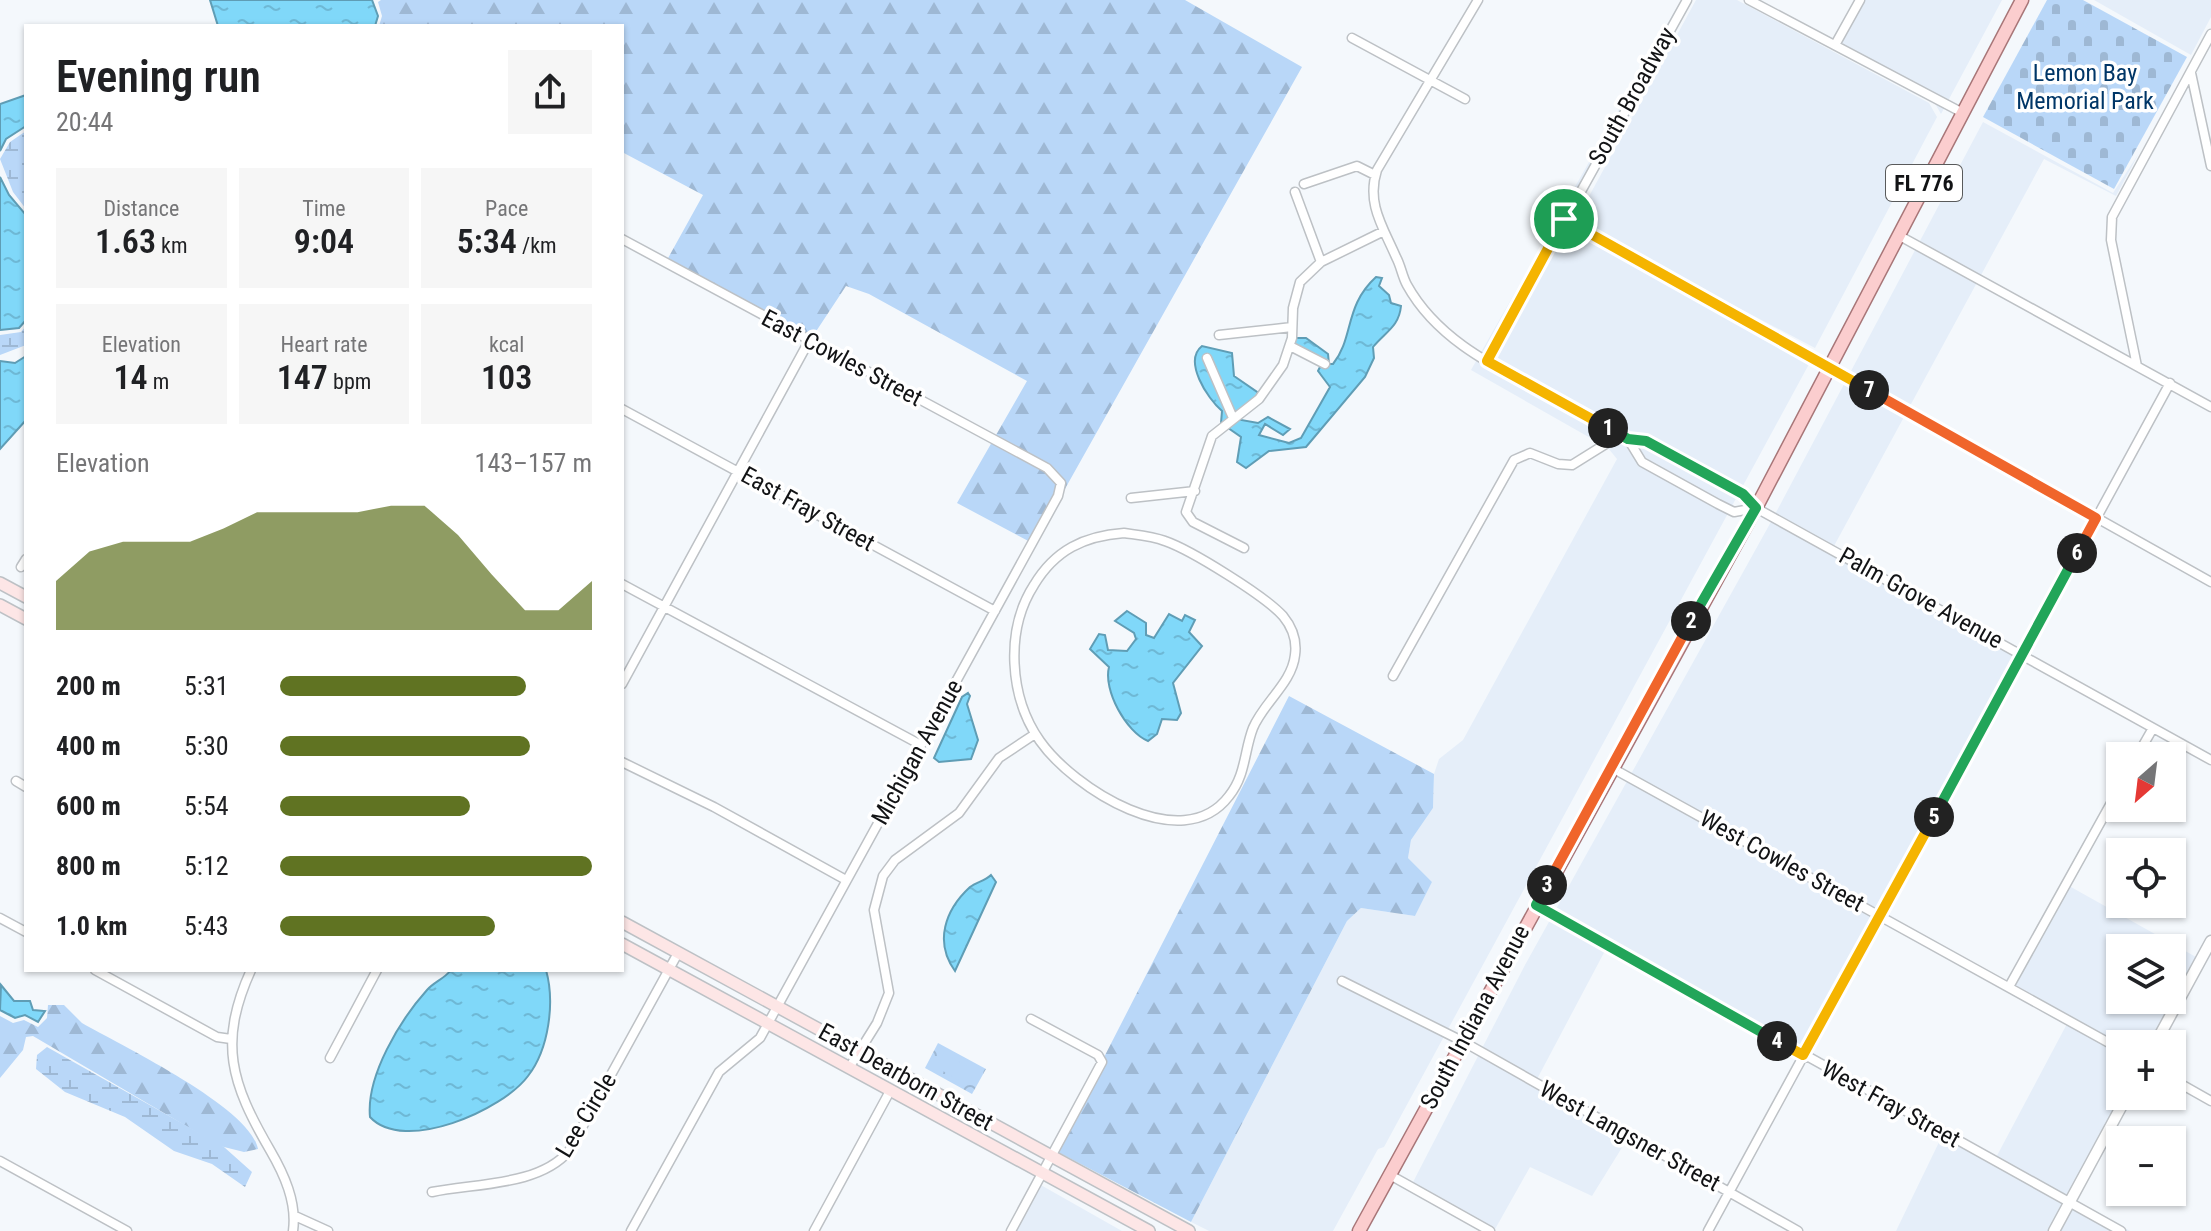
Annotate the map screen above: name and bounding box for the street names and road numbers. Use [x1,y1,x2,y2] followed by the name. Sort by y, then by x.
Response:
[1583,22,1681,170] street label: South Broadway
[1886,165,1962,201] road number: FL 776
[757,304,927,412] street label: East Cowles Street
[736,461,880,557] street label: East Fray Street
[1834,541,2008,655] street label: Palm Grove Avenue
[866,675,968,829] street label: Michigan Avenue
[1695,804,1869,918] street label: West Cowles Street
[1415,920,1535,1114] street label: South Indiana Avenue
[814,1017,998,1137] street label: East Dearborn Street
[1817,1054,1965,1154] street label: West Fray Street
[550,1068,622,1162] street label: Lee Circle
[1535,1075,1725,1197] street label: West Langsner Street

